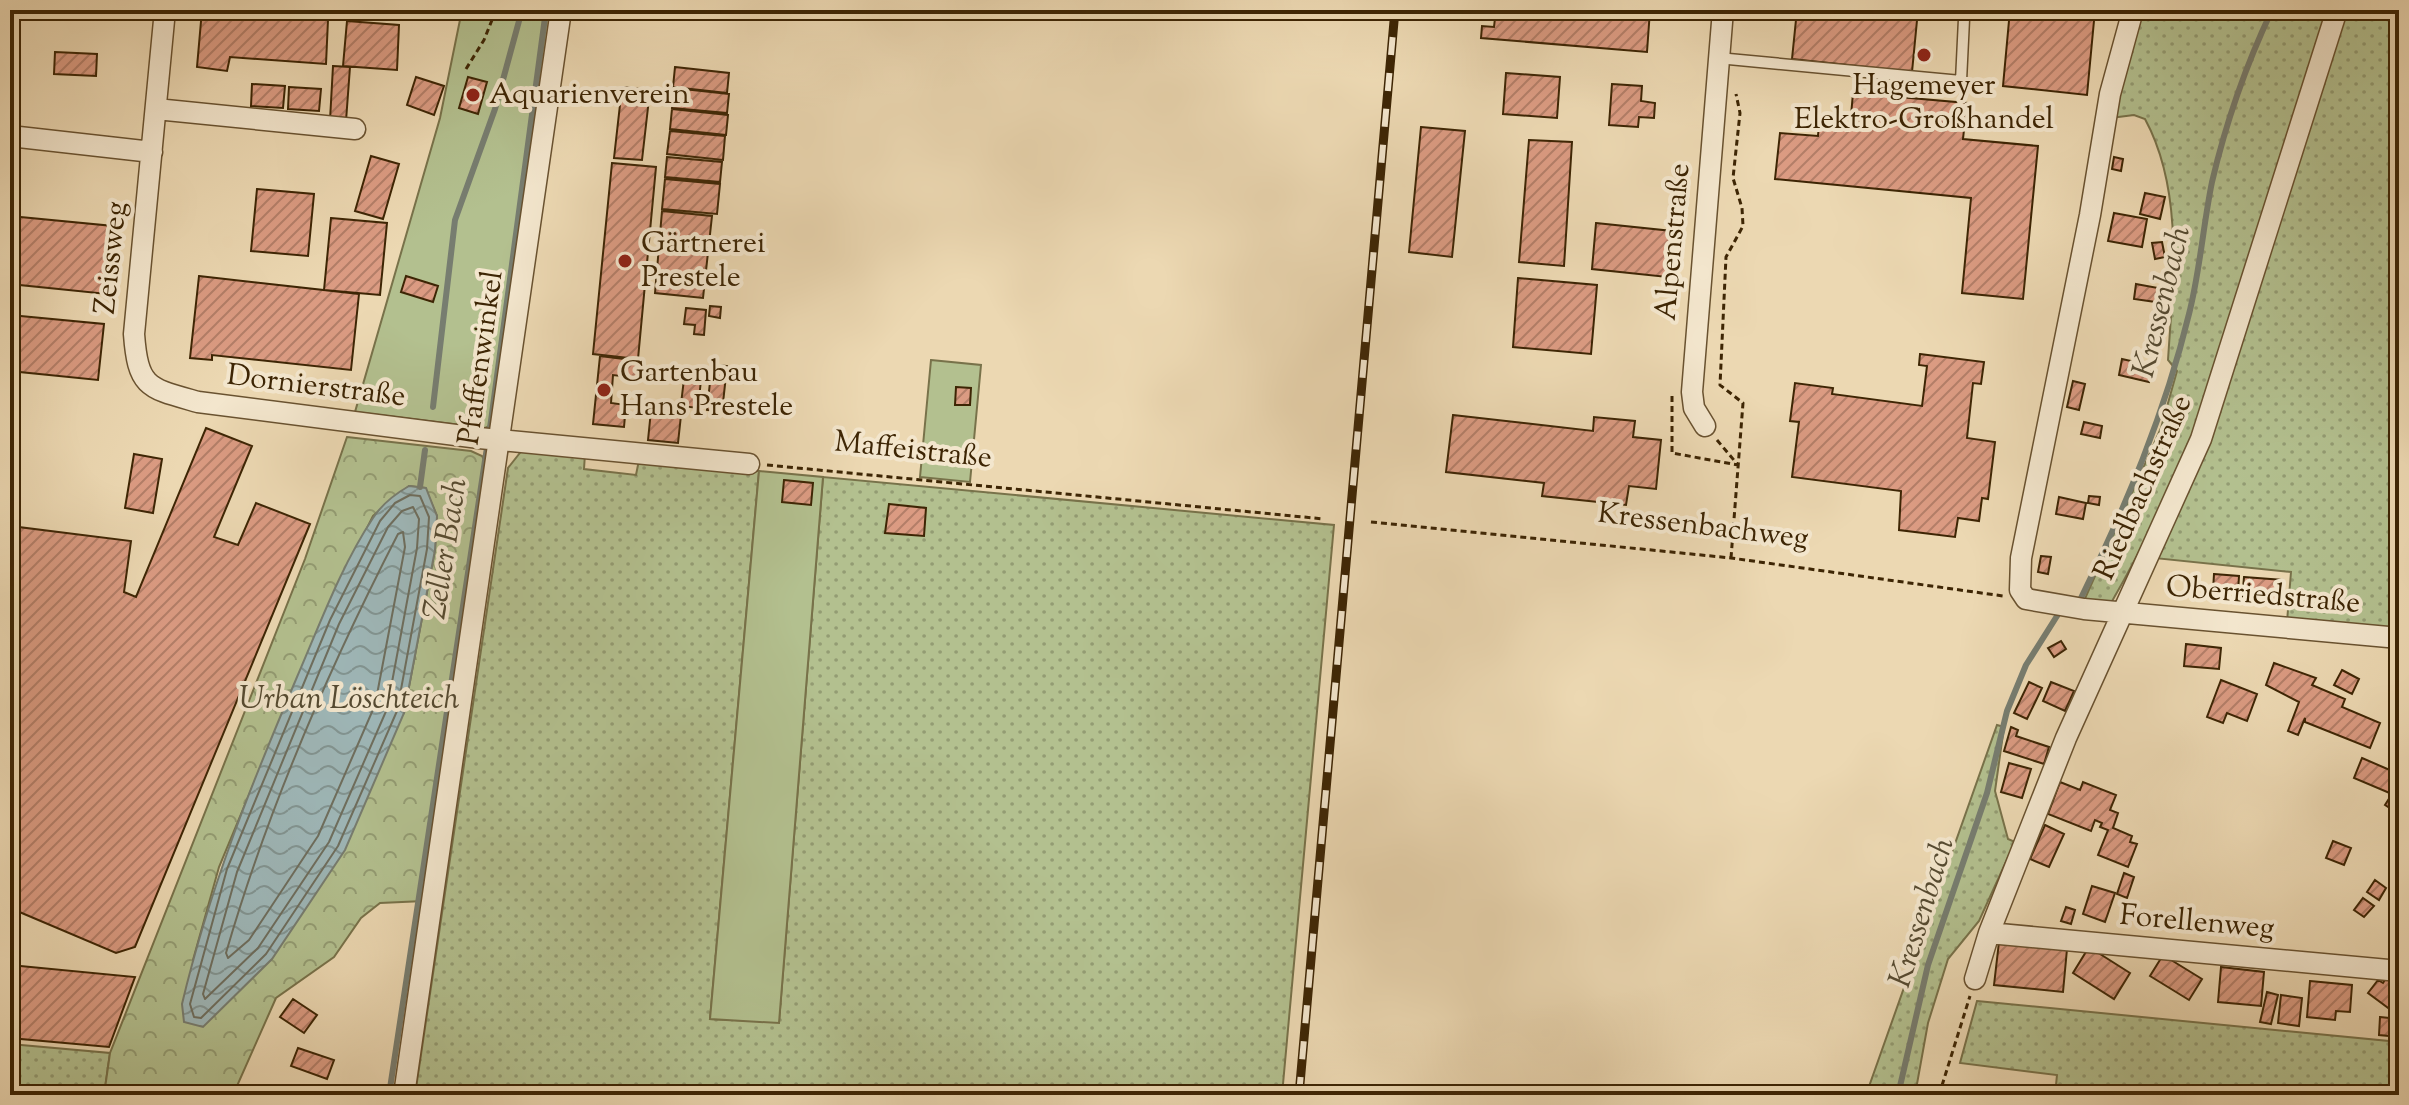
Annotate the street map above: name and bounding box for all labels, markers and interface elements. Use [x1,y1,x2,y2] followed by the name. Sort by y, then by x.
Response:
[1915,46,1933,64] marker: Hagemeyer Elektro-Großhandel
[1794,65,2054,142] place label: Hagemeyer Elektro-Großhandel
[489,74,690,117] place label: Aquarienverein
[464,86,482,104] marker: Aquarienverein
[1646,162,1702,322] street label: Alpenstraße
[85,199,139,317] street label: Zeissweg
[2122,221,2204,383] water label: Kressenbach
[641,223,766,300] place label: Gärtnerei Prestele
[616,252,634,270] marker: Gärtnerei Prestele
[448,268,516,448] street label: Pfaffenwinkel
[620,352,793,429] place label: Gartenbau Hans Prestele
[224,355,408,419] street label: Dornierstraße
[595,381,613,399] marker: Gartenbau Hans Prestele
[2084,388,2204,588] street label: Riedbachstraße
[832,421,994,481] street label: Maffeistraße
[413,475,481,623] water label: Zeller Bach
[1595,493,1811,561] street label: Kressenbachweg
[2164,566,2362,626] street label: Oberriedstraße
[239,677,460,723] water label: Urban Löschteich
[1878,832,1968,994] water label: Kressenbach
[2118,895,2276,951] street label: Forellenweg

